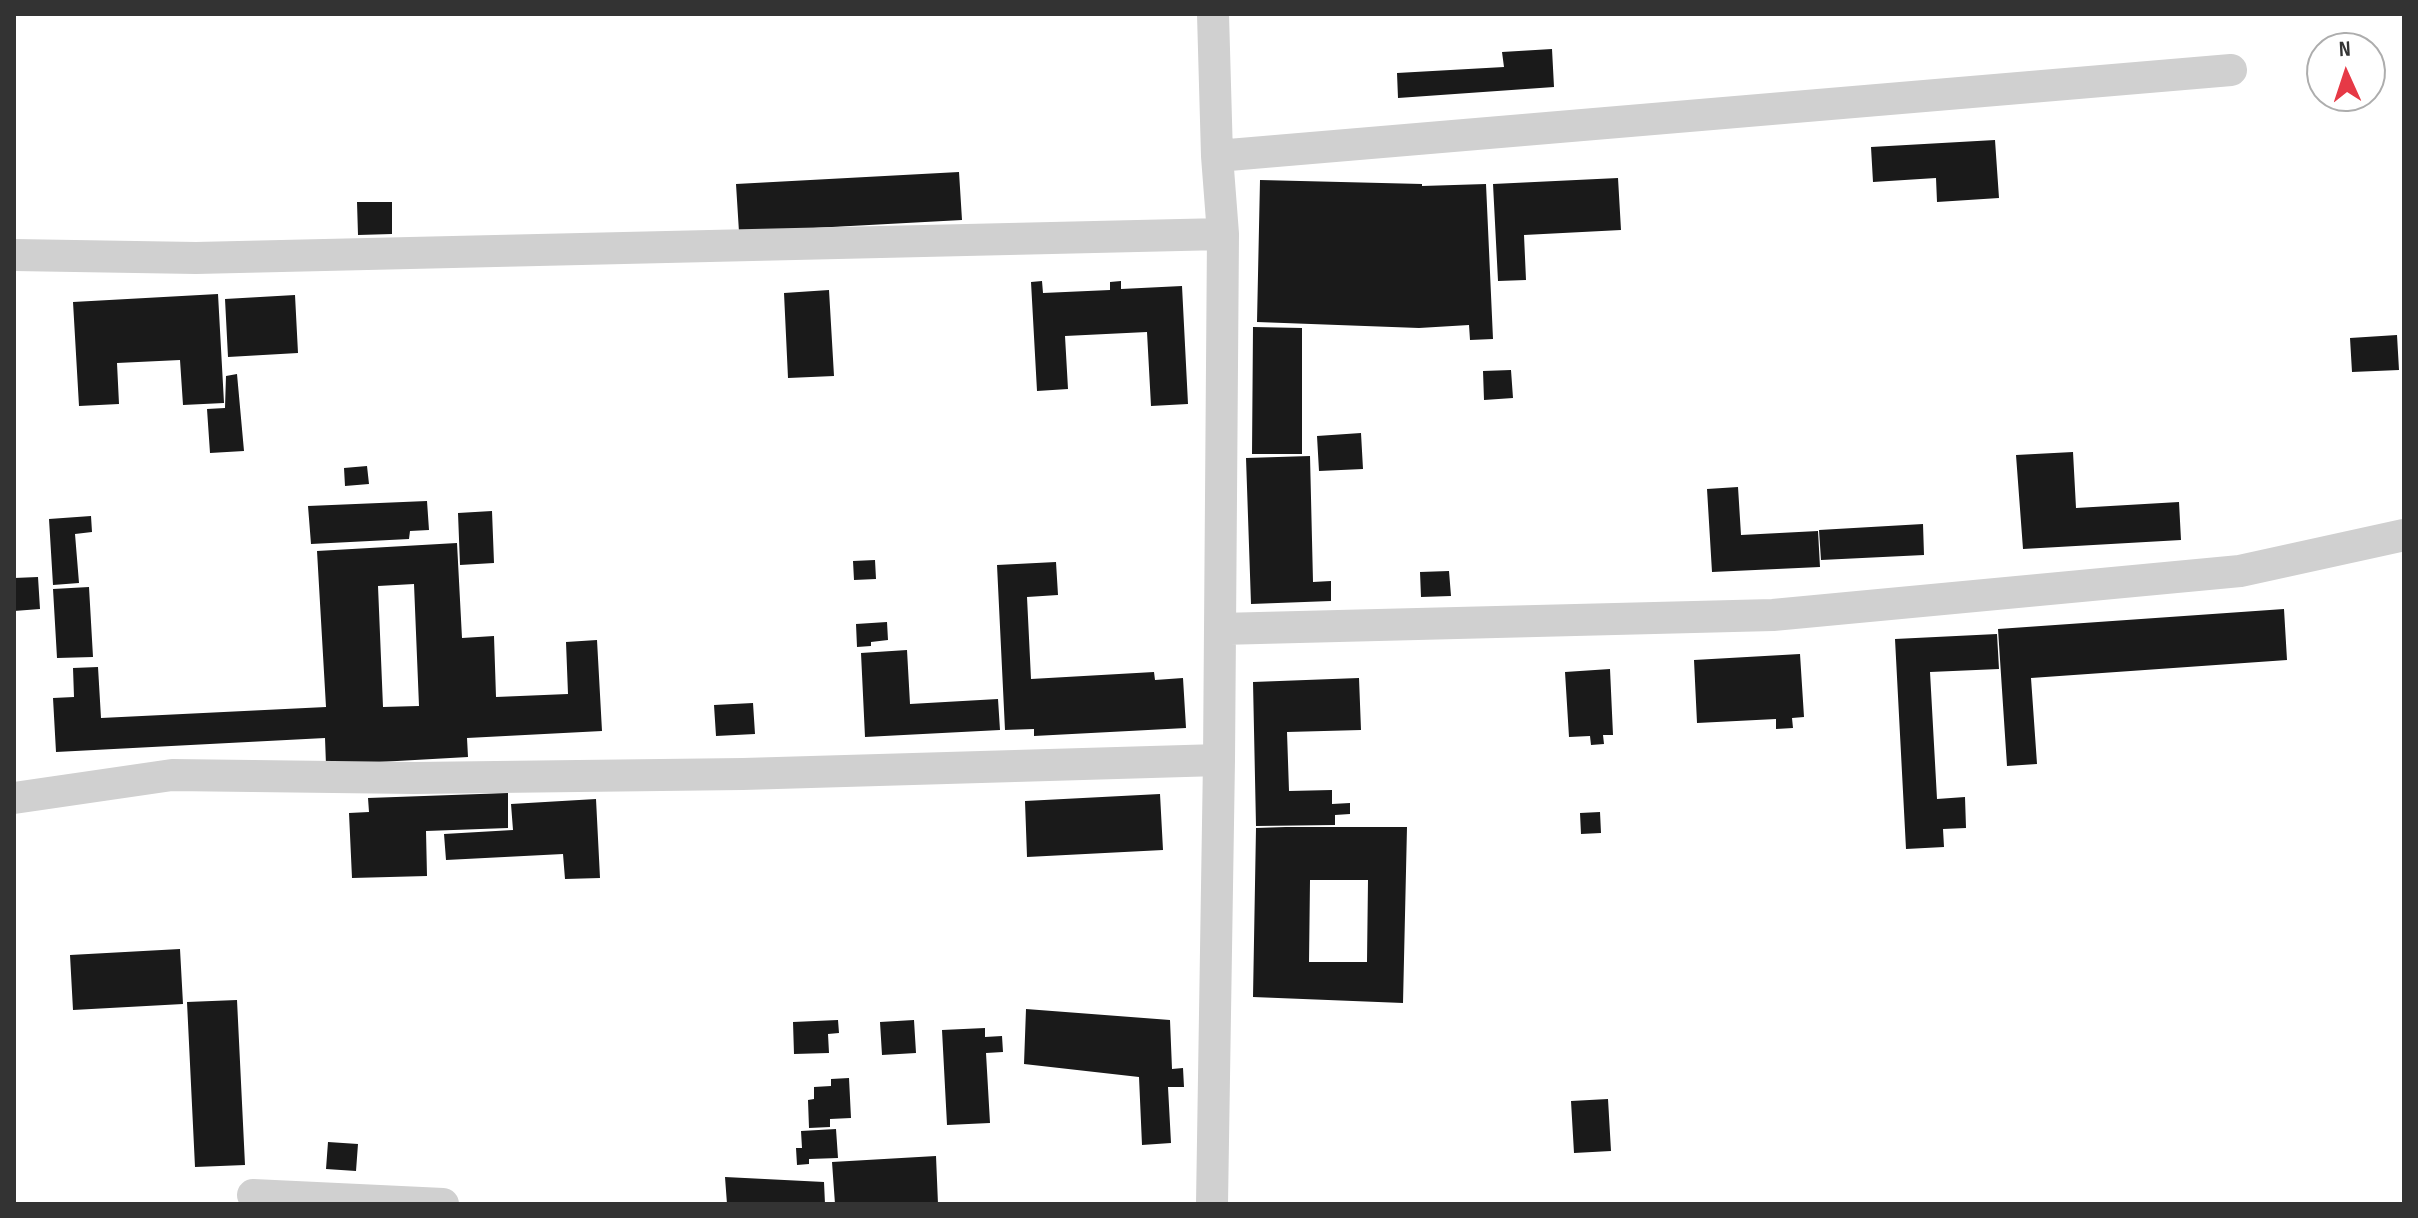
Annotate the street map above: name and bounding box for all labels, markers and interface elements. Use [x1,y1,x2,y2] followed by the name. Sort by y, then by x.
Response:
[2306,32,2386,112] north arrow
[2338,36,2351,63] text: N

